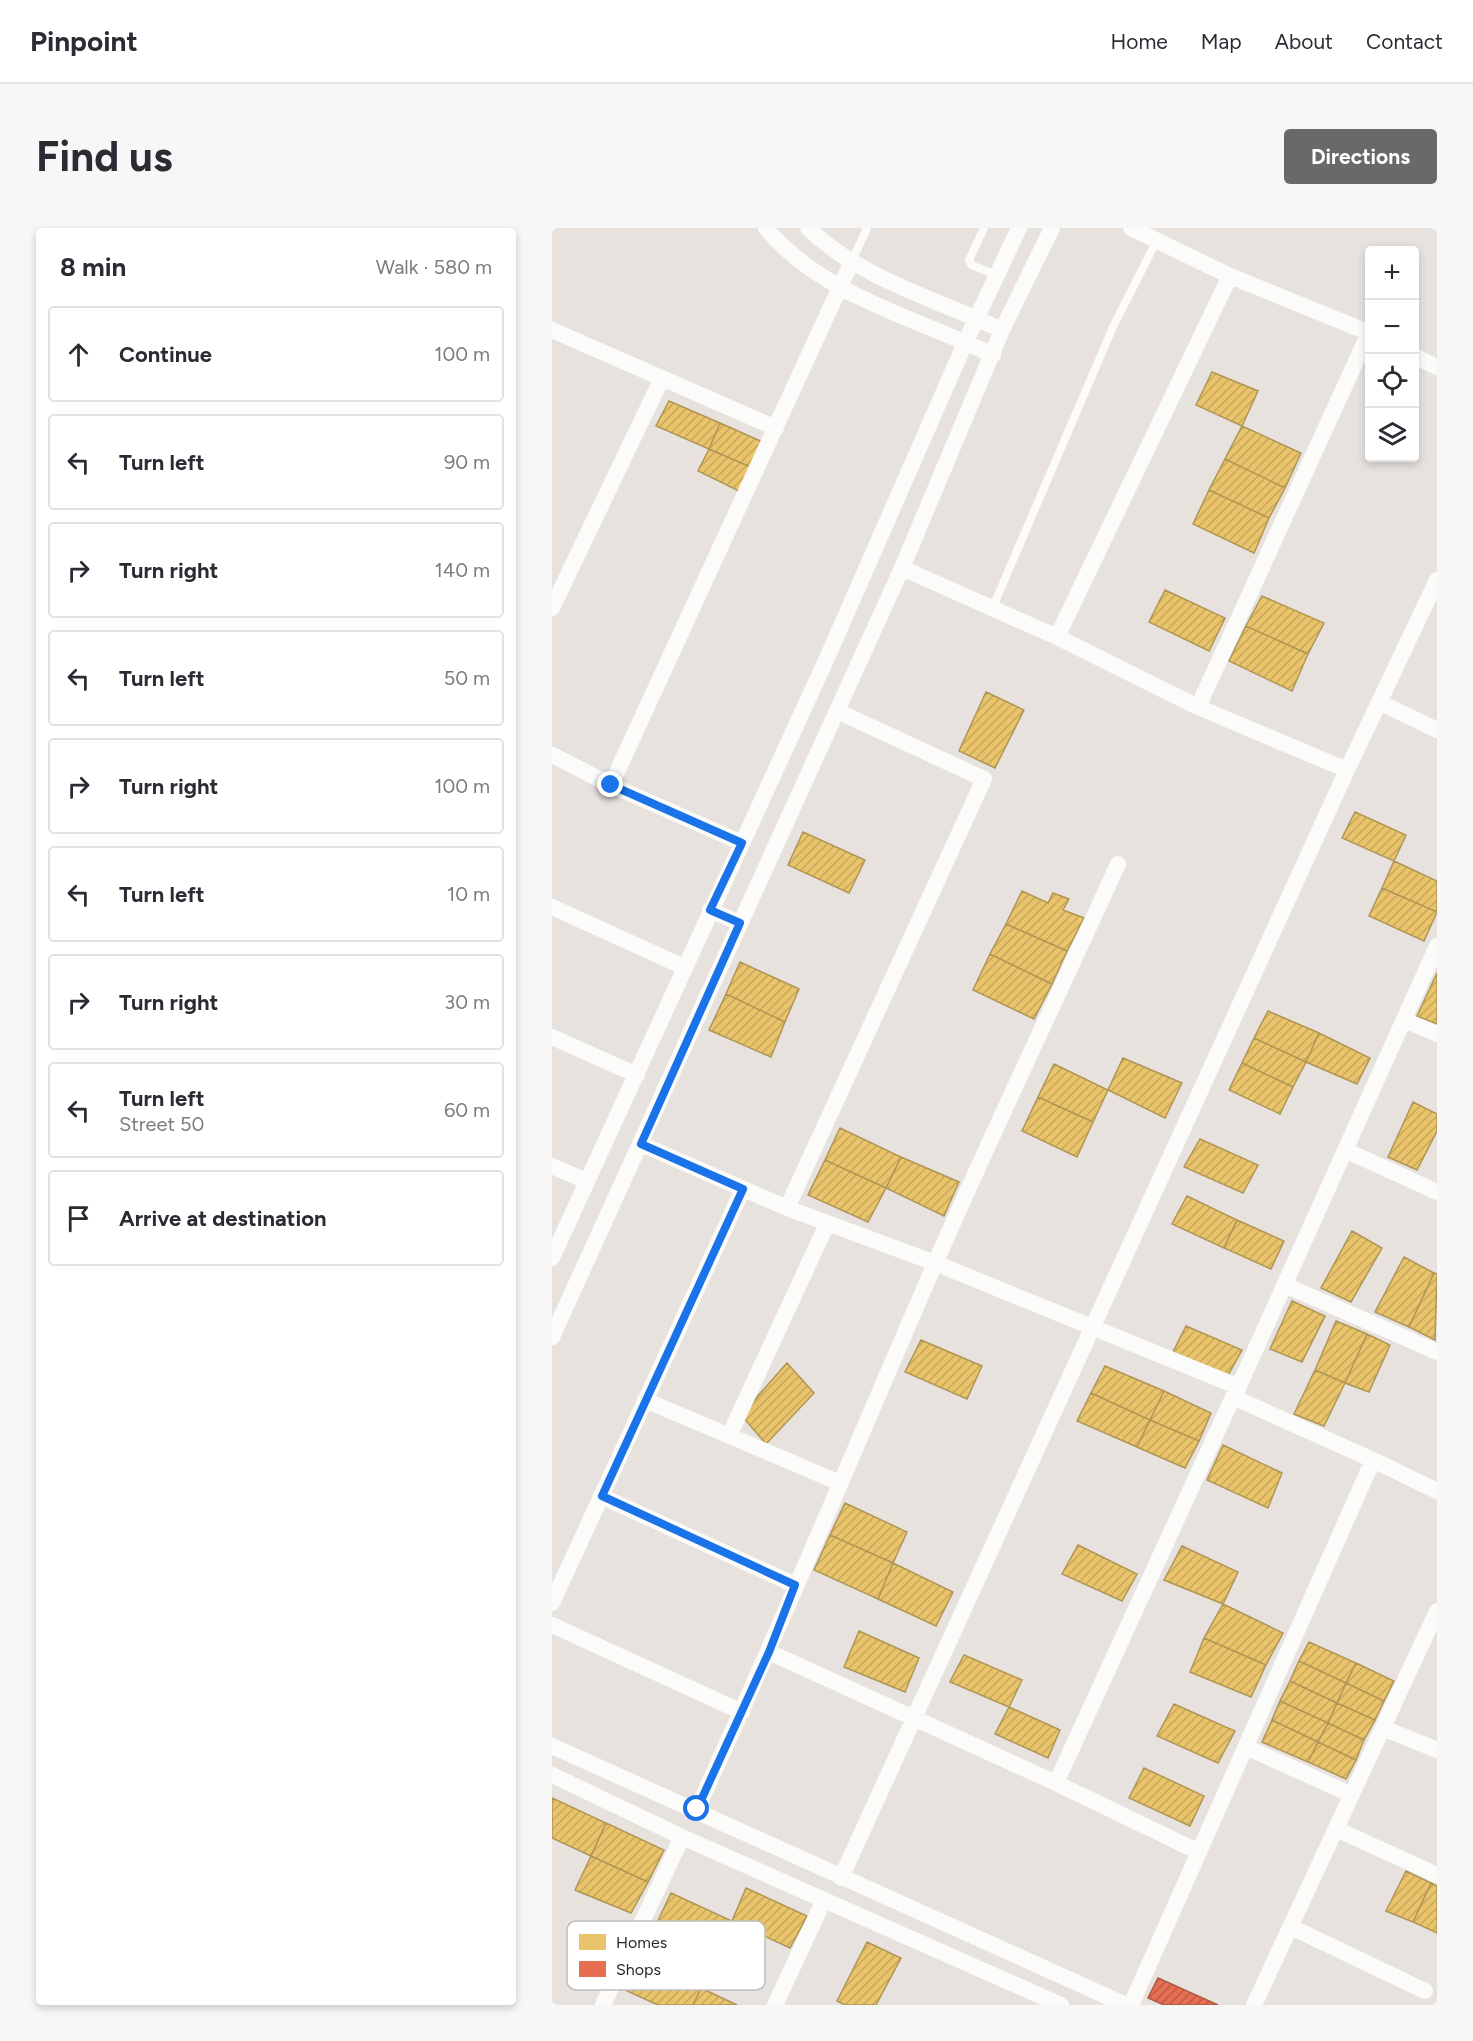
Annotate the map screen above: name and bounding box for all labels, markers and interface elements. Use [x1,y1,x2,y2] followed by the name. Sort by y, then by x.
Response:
[30,24,138,58] text: Pinpoint
[1111,29,1168,54] text: Home
[1201,29,1242,54] text: Map
[1275,29,1333,54] text: About
[1366,29,1443,54] text: Contact
[1284,129,1437,184] button: Directions
[36,131,173,182] text: Find us
[1365,246,1419,462] map controls
[1365,246,1419,300] button: +
[60,251,126,283] text: 8 min
[376,255,492,279] text: Walk · 580 m
[1365,300,1419,354] button: −
[62,338,95,371] icon: ahead
[119,341,212,368] text: Continue
[434,342,490,366] text: 100 m
[1365,354,1419,408] button: locate
[1365,408,1419,462] button: layers
[62,446,95,479] icon: left
[119,449,205,476] text: Turn left
[444,450,490,474] text: 90 m
[62,554,95,587] icon: right
[119,557,218,584] text: Turn right
[435,558,490,582] text: 140 m
[62,662,95,695] icon: left
[119,665,205,692] text: Turn left
[444,666,490,690] text: 50 m
[62,770,95,803] icon: right
[597,771,623,797] route end
[119,773,218,800] text: Turn right
[434,774,490,798] text: 100 m
[62,878,95,911] icon: left
[119,881,205,908] text: Turn left
[447,882,490,906] text: 10 m
[62,986,95,1019] icon: right
[119,989,218,1016] text: Turn right
[444,990,490,1014] text: 30 m
[119,1085,205,1112] text: Turn left
[62,1094,95,1127] icon: left
[444,1098,490,1122] text: 60 m
[119,1112,204,1136] text: Street 50
[62,1202,95,1235] icon: arrive
[119,1205,327,1232] text: Arrive at destination
[683,1795,709,1821] route start
[567,1921,765,1990] legend
[616,1933,667,1952] text: Homes
[616,1960,661,1979] text: Shops

